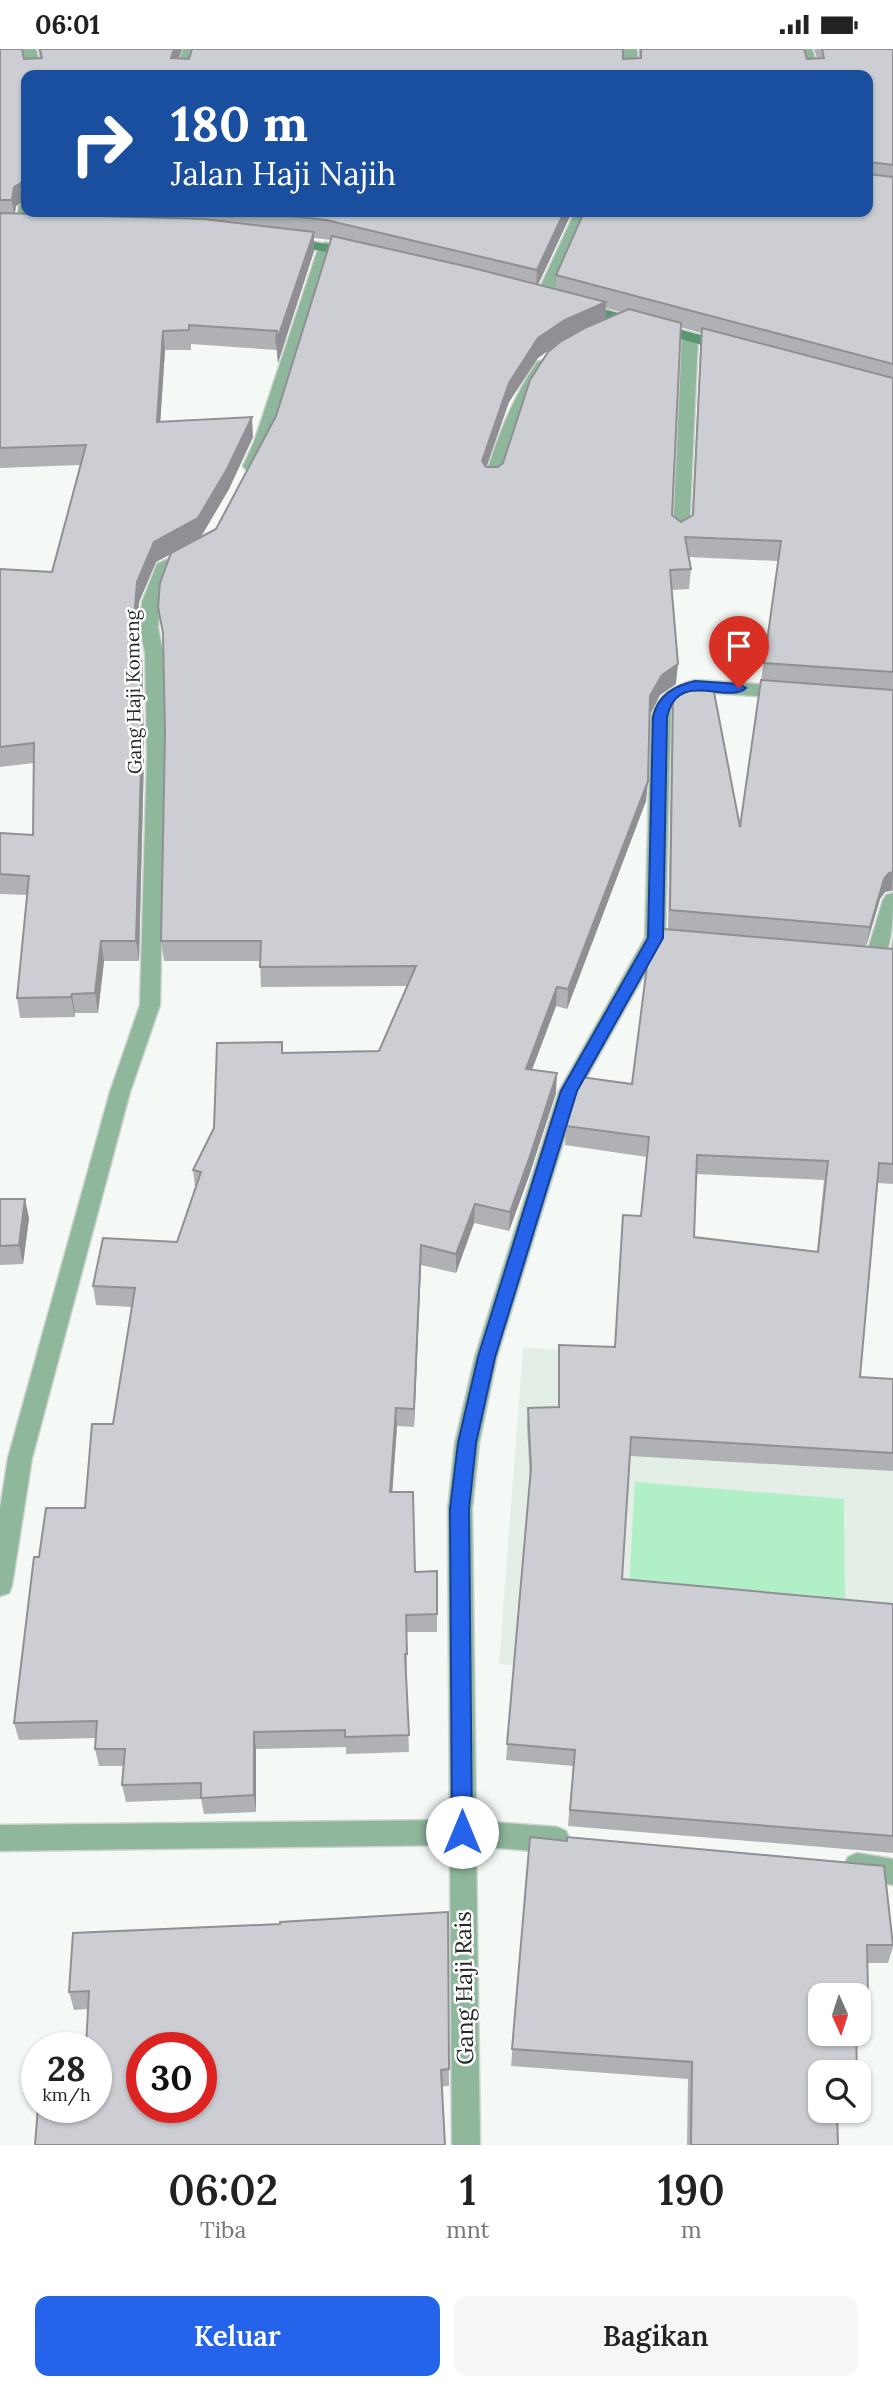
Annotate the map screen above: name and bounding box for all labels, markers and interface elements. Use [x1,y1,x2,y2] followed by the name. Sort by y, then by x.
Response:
[35,8,100,41] text: 06:01
[171,92,308,154] text: 180 m
[56,98,147,189] icon: right
[171,153,396,194] text: Jalan Haji Najih
[120,609,146,774] street label: Gang Haji Komeng
[709,616,769,688] pin
[720,627,758,665] icon: arrive
[425,1795,499,1869] position arrow
[448,1911,479,2065] street label: Gang Haji Rais
[808,1983,872,2046] north arrow
[808,1983,871,2123] map controls
[126,2032,217,2123] speed limit sign: 30
[47,2046,86,2091] text: 28
[808,2060,871,2123] button: search
[42,2083,91,2106] text: km/h
[168,2163,278,2217] text: 06:02
[460,2163,476,2217] text: 1
[658,2163,725,2217] text: 190
[200,2215,246,2244] text: Tiba
[446,2215,490,2244] text: mnt
[681,2215,702,2244] text: m
[35,2296,440,2376] button: Keluar
[454,2296,858,2376] button: Bagikan

